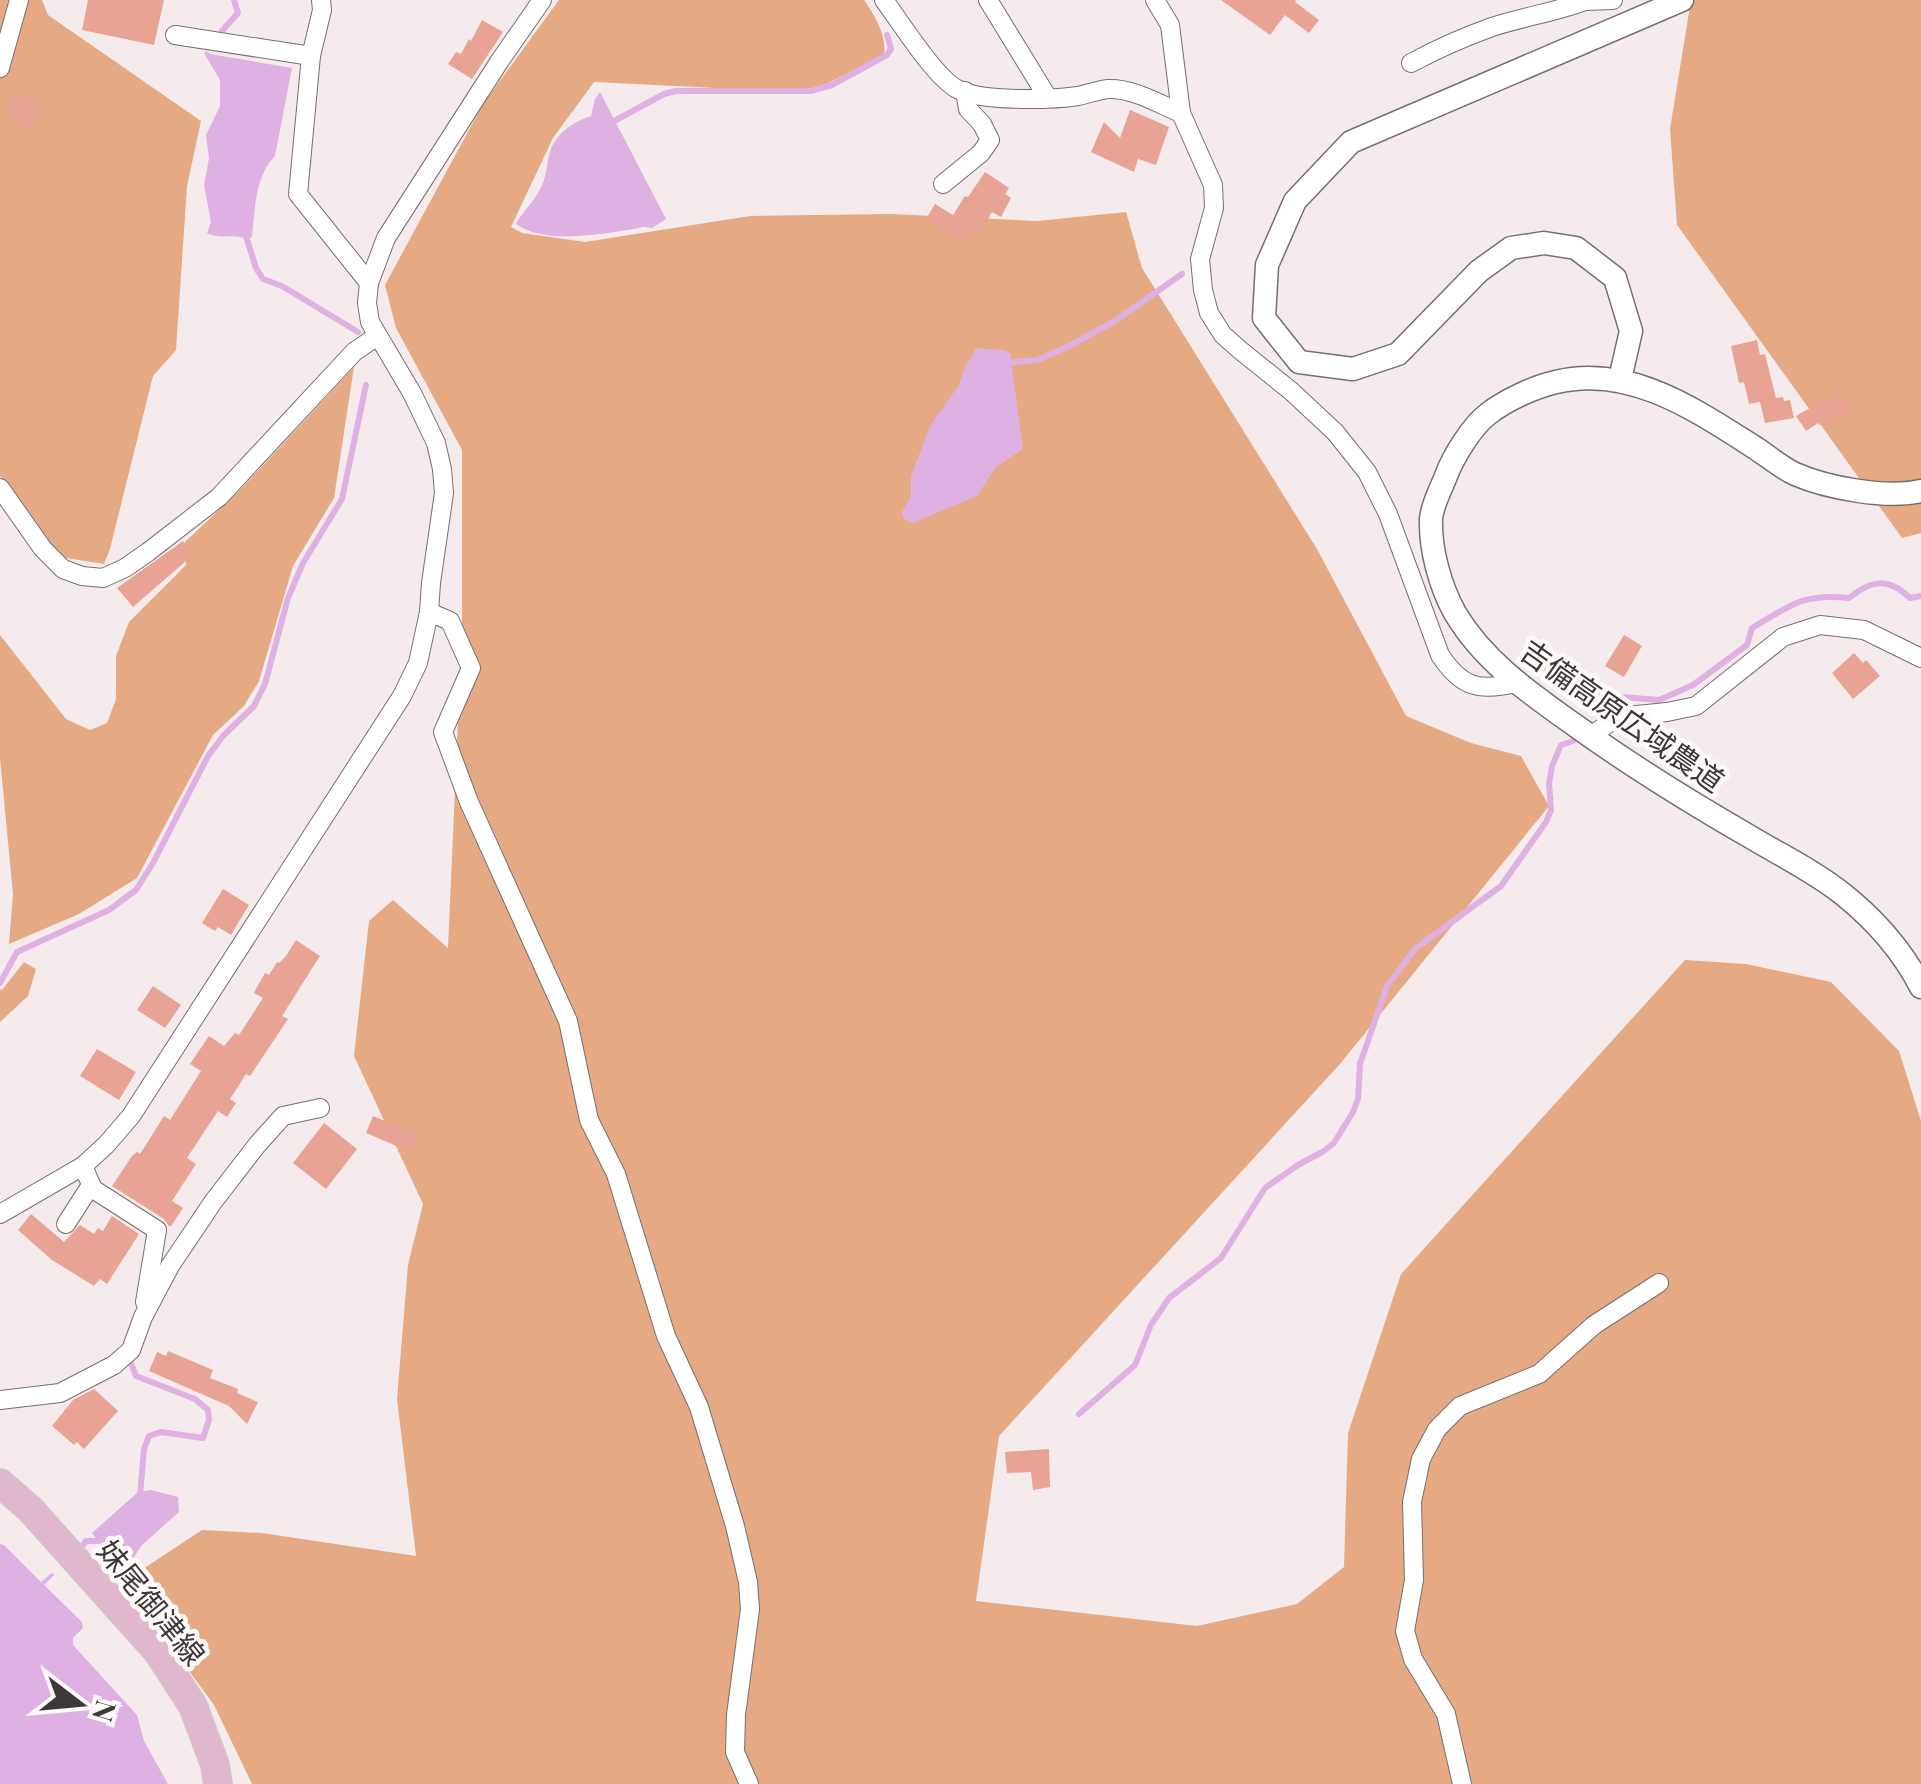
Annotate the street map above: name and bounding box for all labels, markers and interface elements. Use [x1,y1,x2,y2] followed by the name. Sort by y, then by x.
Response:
[1513,630,1733,800] street label: 吉備高原広域農道
[89,1531,215,1673] street label: 妹尾御津線
[30,1654,130,1754] north arrow
[85,1696,126,1726] text: N

